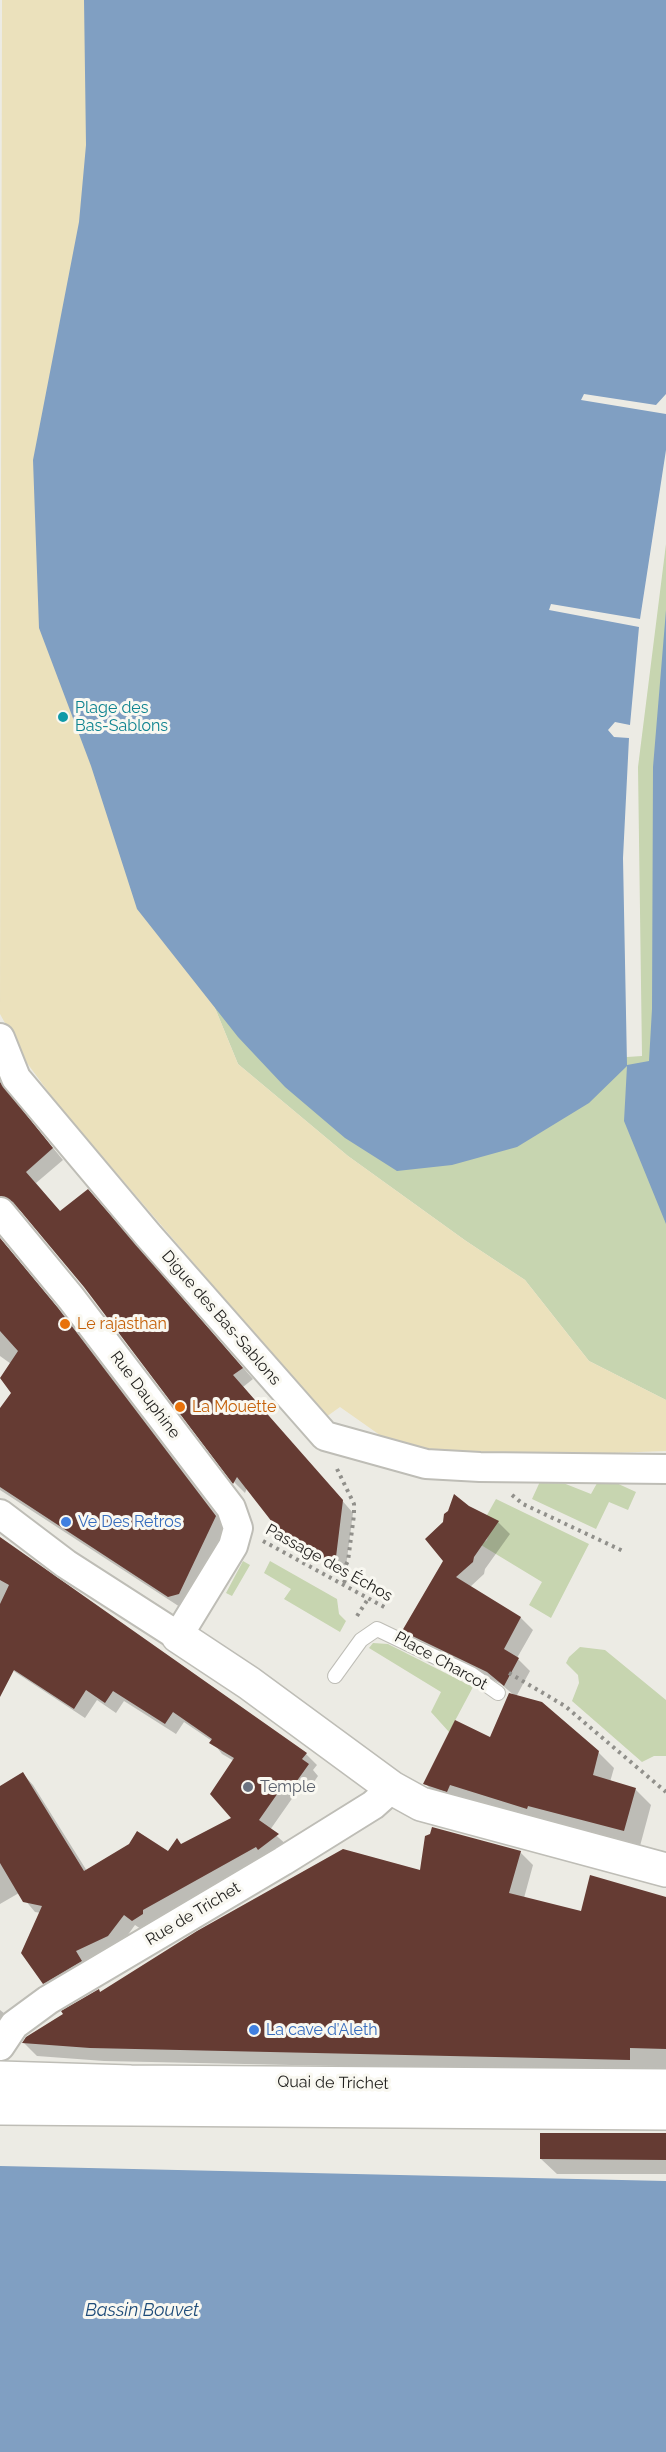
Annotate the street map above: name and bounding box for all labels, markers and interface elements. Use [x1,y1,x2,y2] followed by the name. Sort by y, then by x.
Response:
[75,698,168,736] place label: Plage des Bas-Sablons
[56,710,70,724] marker: Plage des Bas-Sablons
[157,1247,285,1389] street label: Digue des Bas-Sablons
[77,1314,167,1334] place label: Le rajasthan
[58,1317,72,1331] marker: Le rajasthan
[106,1348,184,1442] street label: Rue Dauphine
[192,1397,276,1417] place label: La Mouette
[173,1400,187,1414] marker: La Mouette
[78,1512,181,1532] place label: Ve Des Retros
[59,1515,73,1529] marker: Ve Des Retros
[262,1520,396,1606] street label: Passage des Échos
[391,1628,491,1694] street label: Place Charcot
[260,1777,316,1797] place label: Temple
[241,1780,255,1794] marker: Temple
[142,1878,244,1950] street label: Rue de Trichet
[266,2020,378,2040] place label: La cave d’Aleth
[247,2023,261,2037] marker: La cave d’Aleth
[277,2072,389,2094] street label: Quai de Trichet
[85,2300,199,2322] water label: Bassin Bouvet

